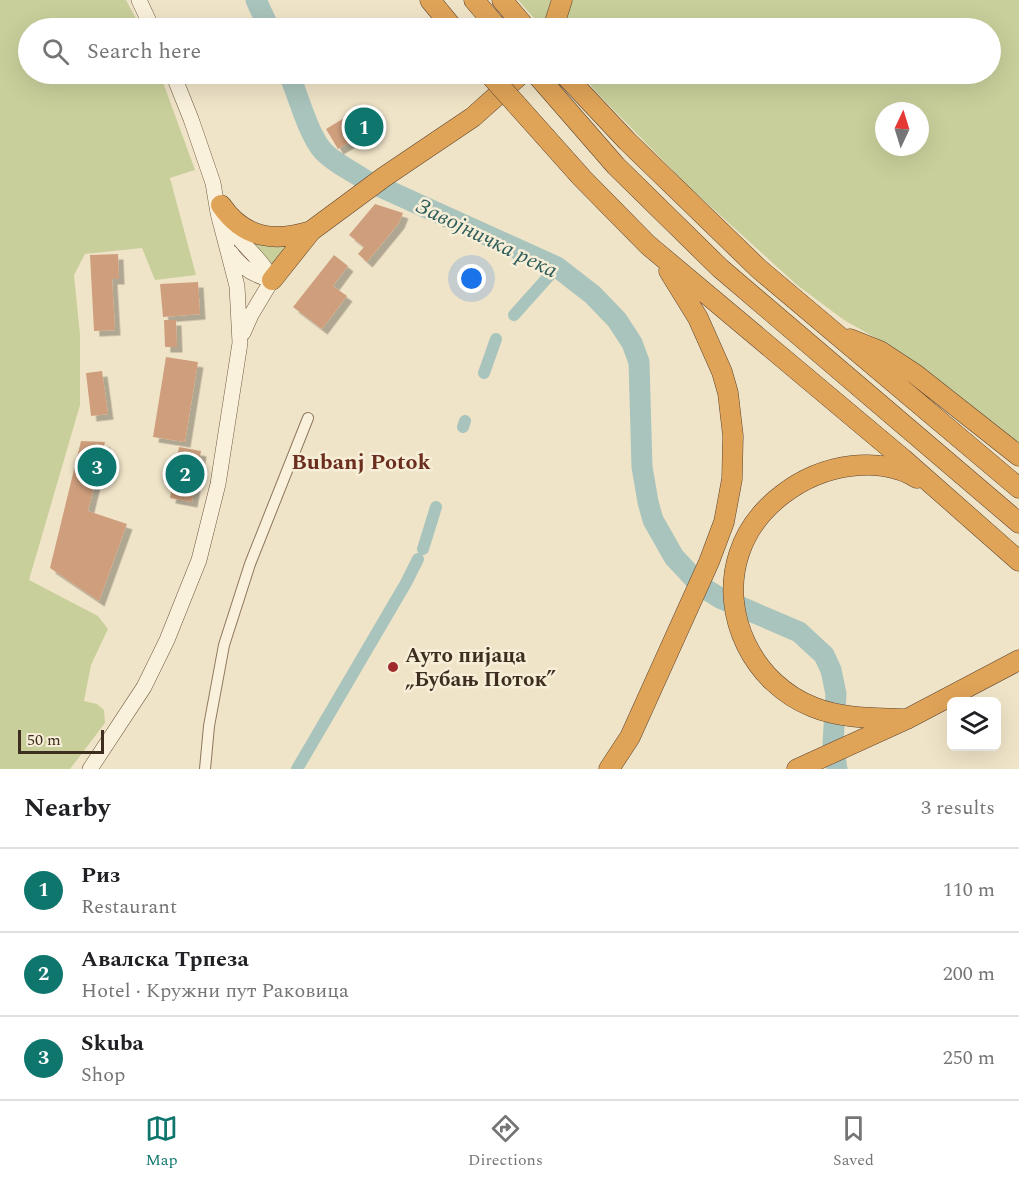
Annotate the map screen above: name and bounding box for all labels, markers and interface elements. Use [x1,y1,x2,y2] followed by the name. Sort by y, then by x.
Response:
[18,18,1001,84] search box
[39,35,72,68] icon: search
[87,35,201,68] text: Search here
[875,102,929,156] north arrow
[344,104,384,150] pin: 1
[410,190,563,287] water label: Завојничка река
[457,264,486,293] your location
[78,444,116,490] pin: 3
[291,446,431,479] district label: Bubanj Potok
[166,452,204,496] pin: 2
[405,640,556,696] place label: Ауто пијаца „Бубањ Поток”
[386,660,400,674] marker: Ауто пијаца „Бубањ Поток”
[947,697,1001,751] map controls
[947,697,1001,751] button: layers
[18,727,104,754] scale bar
[27,728,61,752] text: 50 m
[24,788,110,828] text: Nearby
[921,793,995,823] text: 3 results
[81,859,120,892] text: Риз
[38,875,49,905] text: 1
[943,875,995,905] text: 110 m
[81,892,177,922] text: Restaurant
[81,943,249,976] text: Авалска Трпеза
[38,959,49,989] text: 2
[943,959,995,989] text: 200 m
[81,976,349,1006] text: Hotel · Кружни пут Раковица
[81,1027,144,1060] text: Skuba
[38,1043,49,1073] text: 3
[943,1043,995,1073] text: 250 m
[81,1060,125,1090] text: Shop
[145,1112,178,1172] tab: Map
[468,1112,543,1172] tab: Directions
[833,1112,874,1172] tab: Saved

